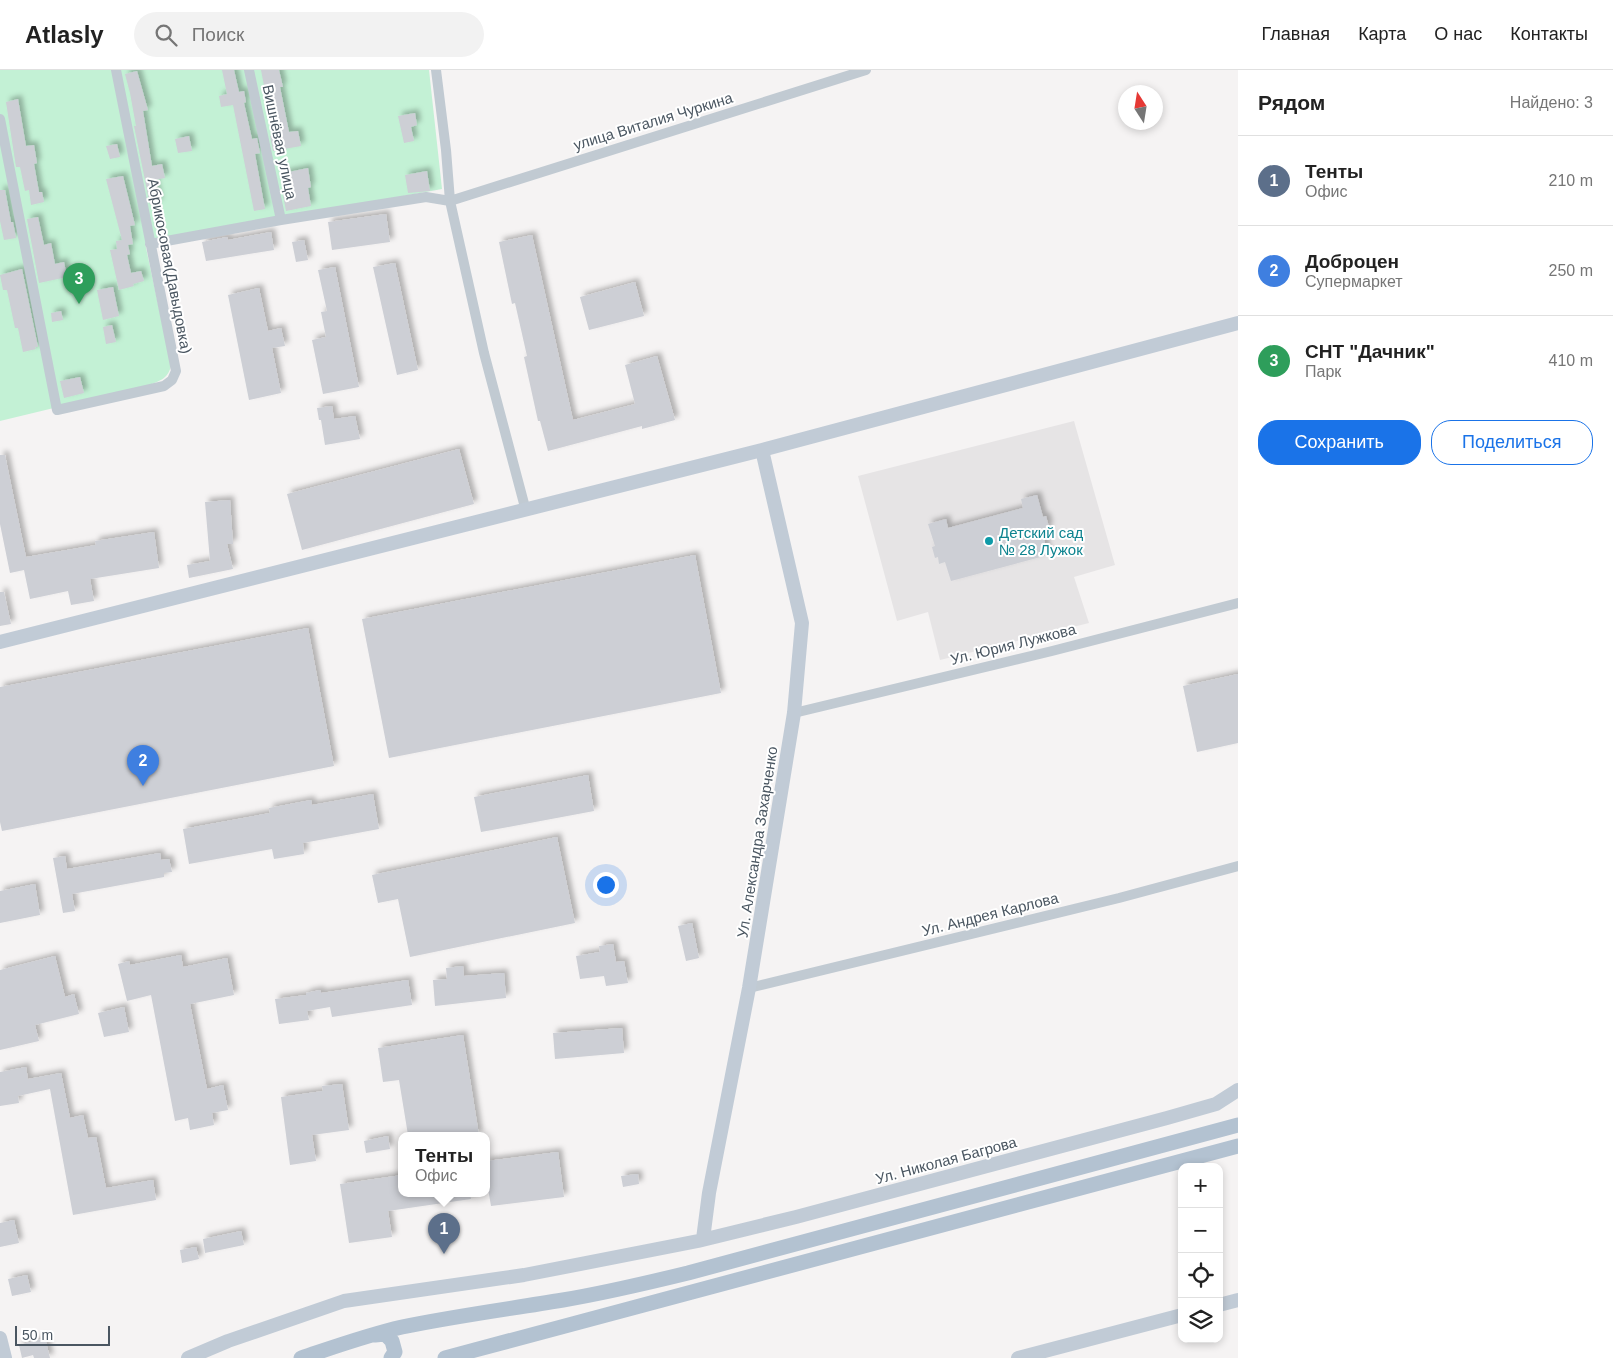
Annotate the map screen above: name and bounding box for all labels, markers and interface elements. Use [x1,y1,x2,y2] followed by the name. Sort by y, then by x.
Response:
[134,12,484,57] search box
[25,21,104,48] text: Atlasly
[152,21,180,49] icon: search
[192,24,244,45] text: Поиск
[1262,24,1330,44] text: Главная
[1358,24,1406,44] text: Карта
[1434,24,1482,44] text: О нас
[1510,24,1588,44] text: Контакты
[260,83,301,201] street label: Вишнёвая улица
[1118,85,1163,130] north arrow
[571,88,735,153] street label: улица Виталия Чуркина
[1258,91,1325,114] text: Рядом
[1510,94,1593,111] text: Найдено: 3
[1305,161,1363,182] text: Тенты
[1270,172,1278,189] text: 1
[1549,172,1593,189] text: 210 m
[145,177,195,355] street label: Абрикосовая(Давыдовка)
[1305,183,1348,200] text: Офис
[1305,251,1399,272] text: Доброцен
[1270,262,1278,279] text: 2
[1549,262,1593,279] text: 250 m
[63,263,95,304] pin: 3
[1305,273,1403,290] text: Супермаркет
[1305,341,1435,362] text: СНТ "Дачник"
[1270,352,1278,369] text: 3
[1549,352,1593,369] text: 410 m
[1305,363,1341,380] text: Парк
[1258,420,1421,465] button: Сохранить
[1431,420,1593,465] button: Поделиться
[999,524,1084,558] place label: Детский сад № 28 Лужок
[983,535,995,547] marker: Детский сад № 28 Лужок
[948,620,1078,668] street label: Ул. Юрия Лужкова
[127,745,159,786] pin: 2
[733,745,781,939] street label: Ул. Александра Захарченко
[593,872,619,898] your location
[920,889,1061,939] street label: Ул. Андрея Карлова
[398,1132,490,1197] popup
[874,1133,1019,1187] street label: Ул. Николая Багрова
[415,1145,473,1166] text: Тенты
[1178,1163,1223,1343] map controls
[1178,1163,1223,1208] button: +
[415,1167,457,1184] text: Офис
[1178,1208,1223,1253] button: −
[428,1213,460,1254] pin: 1
[1178,1253,1223,1298] button: locate
[1178,1298,1223,1343] button: layers
[15,1323,110,1346] scale bar
[22,1327,53,1343] text: 50 m

